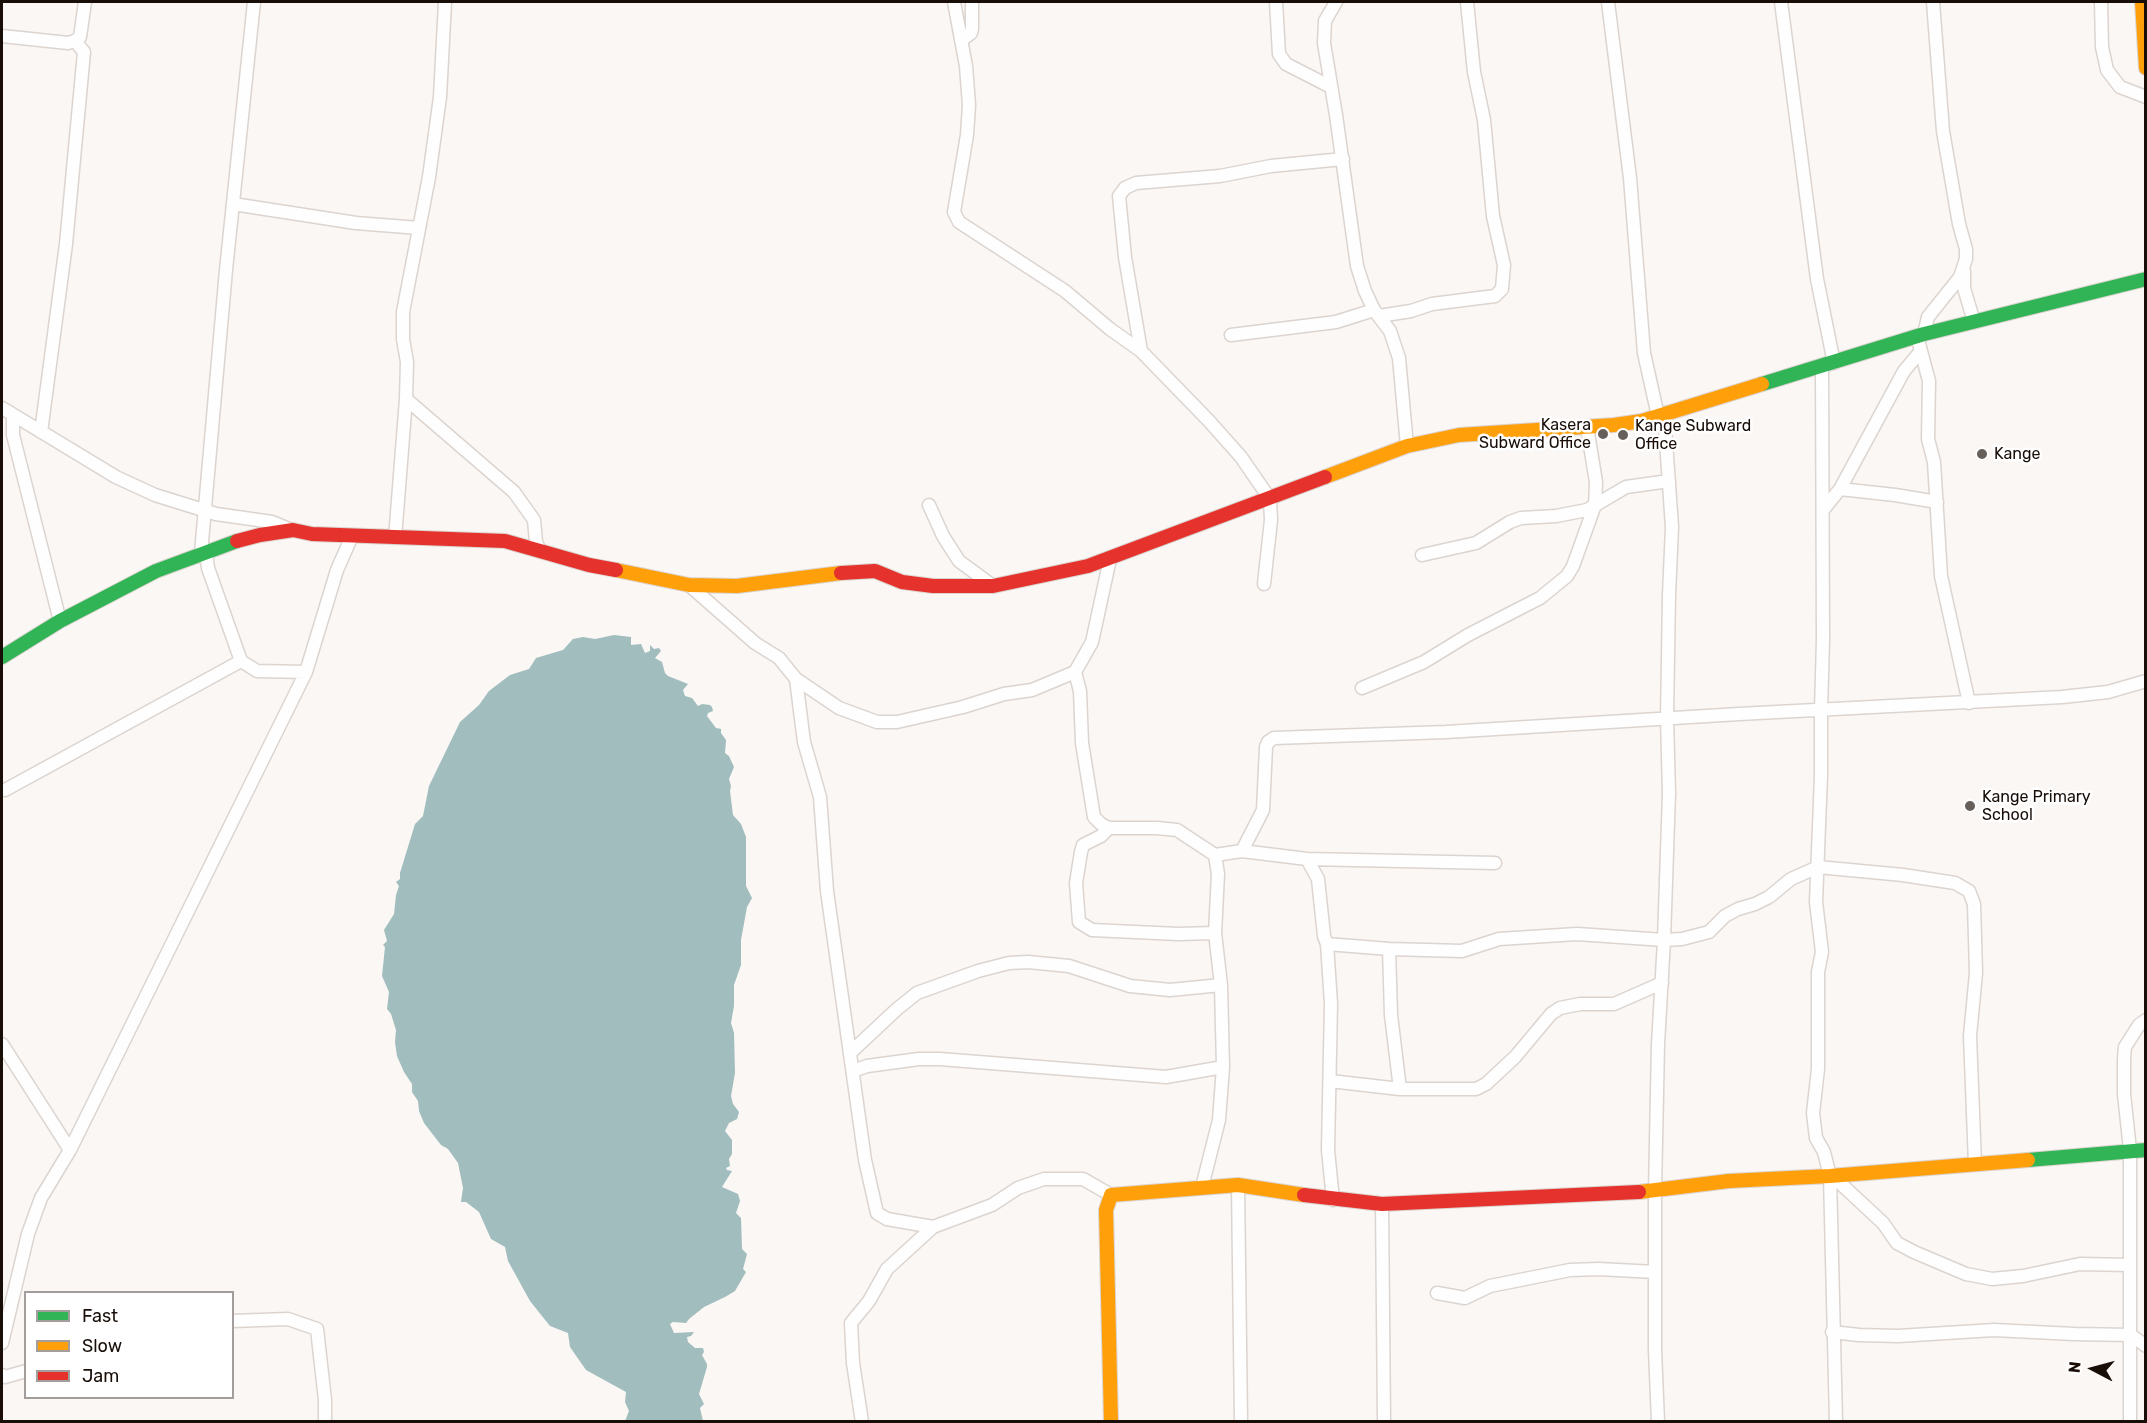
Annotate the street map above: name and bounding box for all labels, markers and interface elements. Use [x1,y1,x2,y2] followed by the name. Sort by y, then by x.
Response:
[1479,415,1591,453] place label: Kasera Subward Office
[1635,416,1751,454] place label: Kange Subward Office
[1596,427,1610,441] marker: Kasera Subward Office
[1616,428,1630,442] marker: Kange Subward Office
[1994,444,2041,464] place label: Kange
[1975,447,1989,461] marker: Kange
[1982,787,2091,825] place label: Kange Primary School
[1963,799,1977,813] marker: Kange Primary School
[24,1291,234,1399] legend
[82,1305,118,1327] text: Fast
[82,1335,122,1357] text: Slow
[2063,1339,2123,1399] north arrow
[2065,1360,2085,1374] text: N
[82,1365,119,1387] text: Jam

